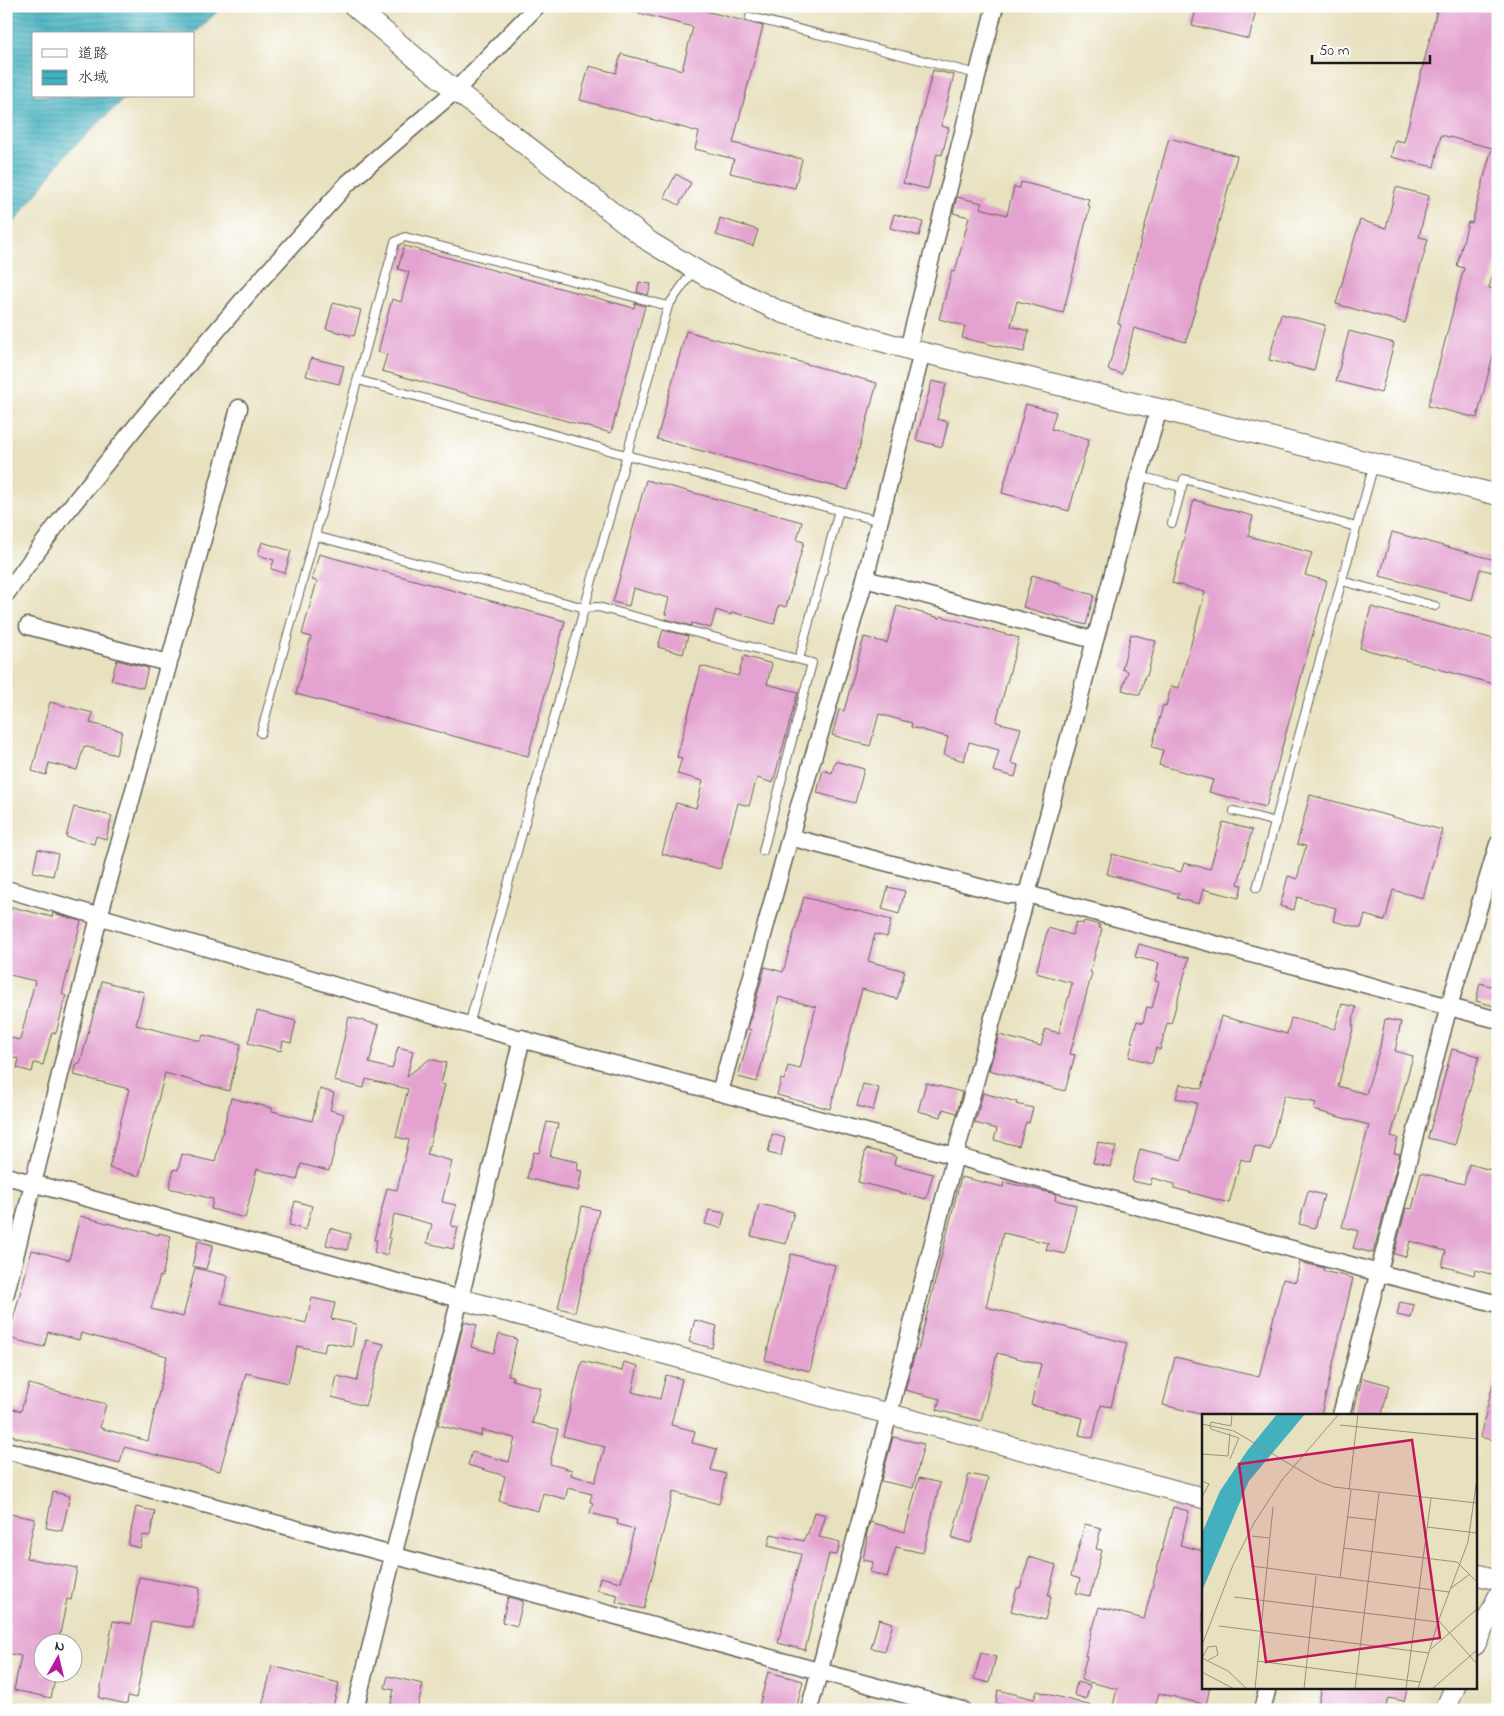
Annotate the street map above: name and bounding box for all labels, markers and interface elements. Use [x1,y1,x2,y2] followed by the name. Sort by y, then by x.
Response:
[32,32,195,98] legend
[1312,32,1429,64] scale bar
[1319,40,1350,62] text: 50 m
[78,43,108,65] text: 道路
[78,67,108,89] text: 水域
[1202,1414,1476,1688] inset map
[32,1634,82,1684] north arrow
[53,1636,66,1658] text: N

